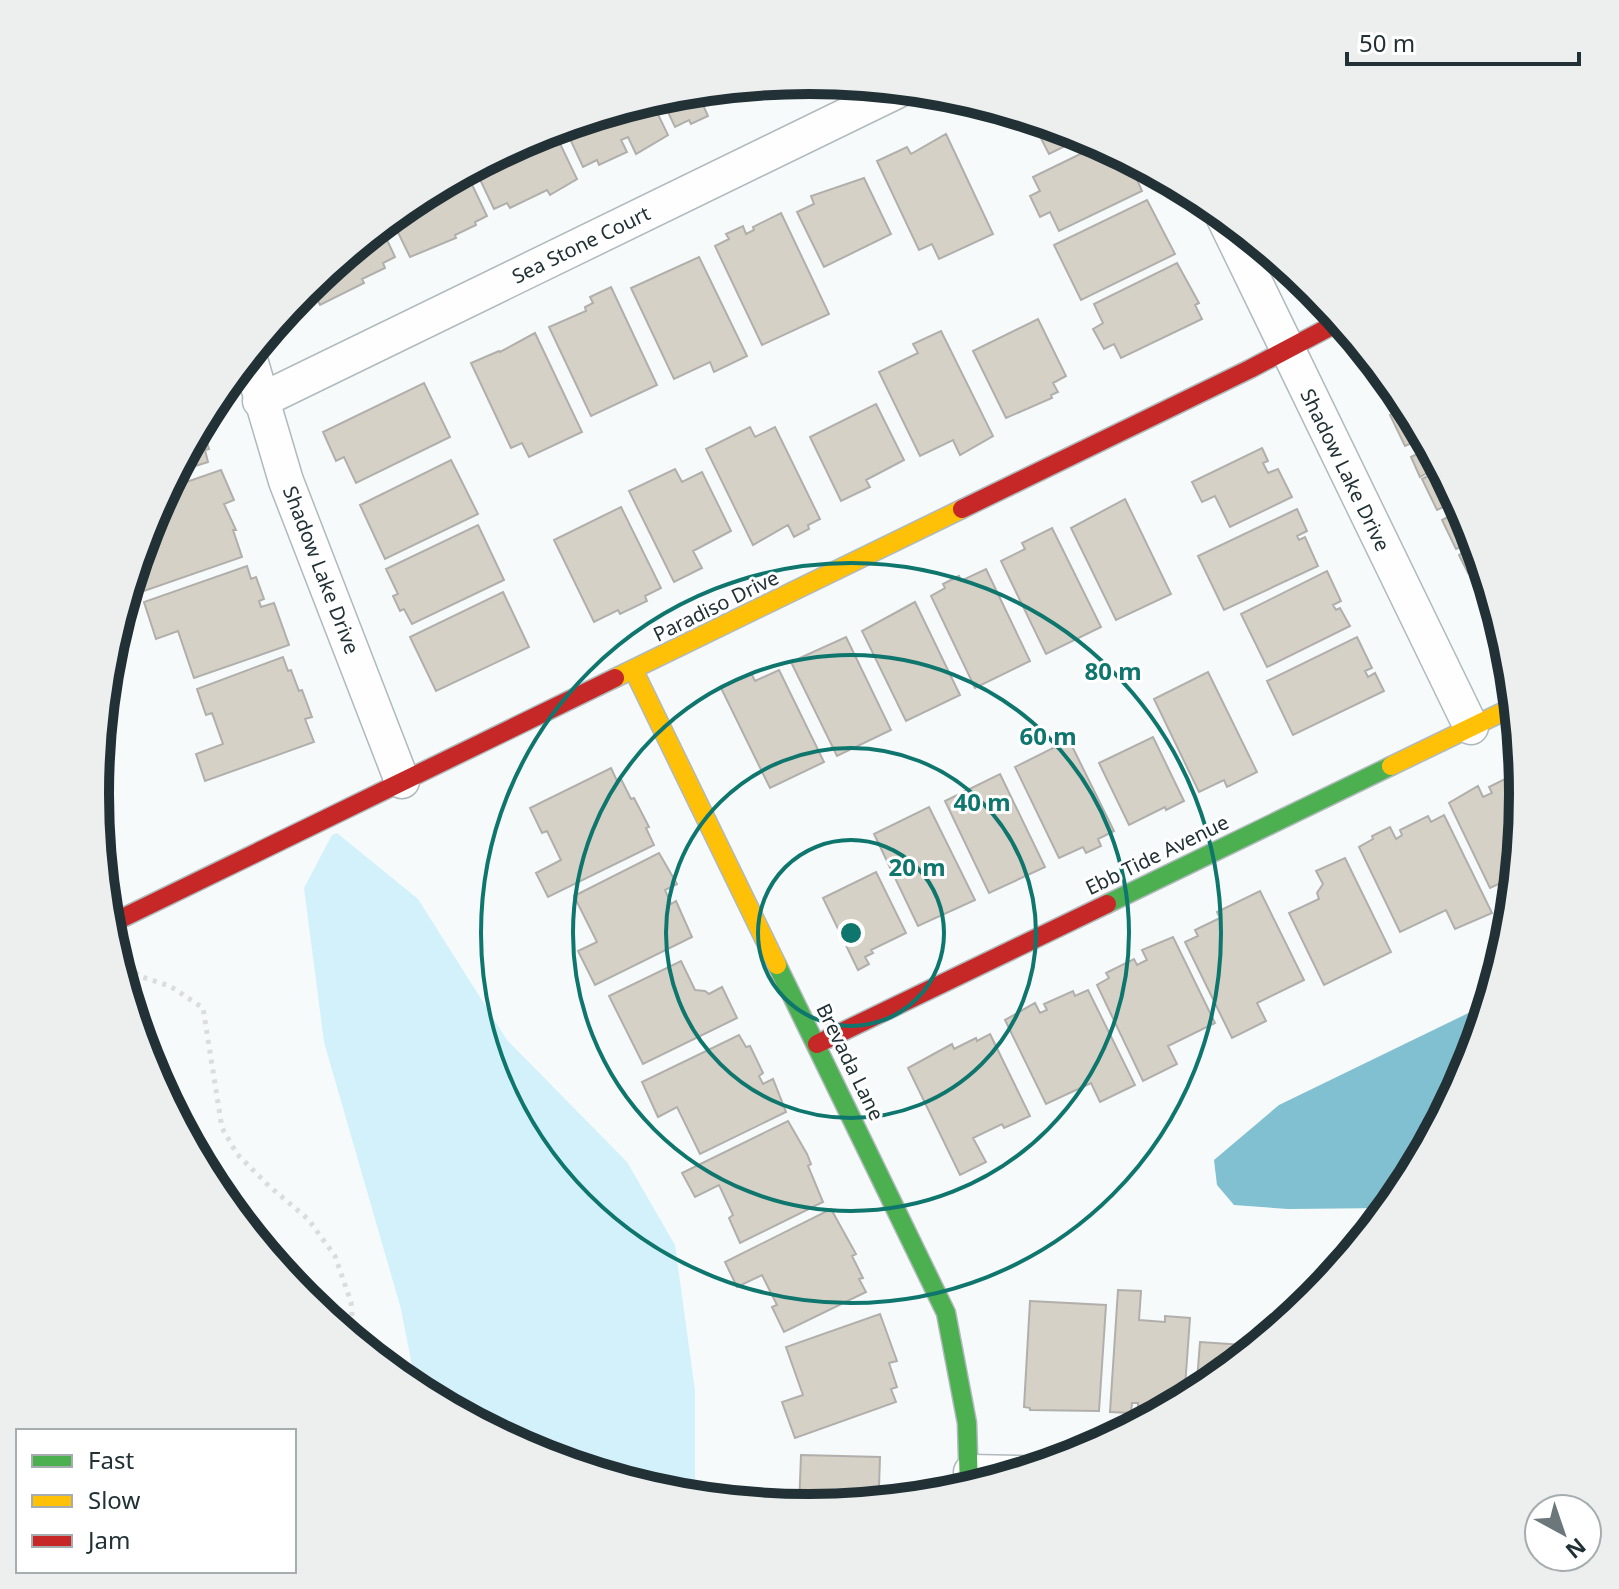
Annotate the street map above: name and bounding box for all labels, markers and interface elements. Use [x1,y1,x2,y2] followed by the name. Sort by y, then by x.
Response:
[1347,16,1579,66] scale bar
[1359,26,1415,59] text: 50 m
[507,199,654,290] street label: Sea Stone Court
[1294,384,1397,556] street label: Shadow Lake Drive
[277,482,366,658] street label: Shadow Lake Drive
[649,564,783,648] street label: Paradiso Drive
[1084,654,1142,687] text: 80 m
[1019,719,1077,752] text: 60 m
[953,785,1011,818] text: 40 m
[1081,808,1233,901] street label: Ebb Tide Avenue
[888,850,946,883] text: 20 m
[837,919,865,947] centre of rings
[810,999,890,1125] street label: Brevada Lane
[16,1429,296,1573] legend
[88,1443,134,1476] text: Fast
[88,1483,140,1516] text: Slow
[1523,1493,1603,1573] north arrow
[86,1523,130,1556] text: Jam
[1560,1532,1593,1566] text: N

